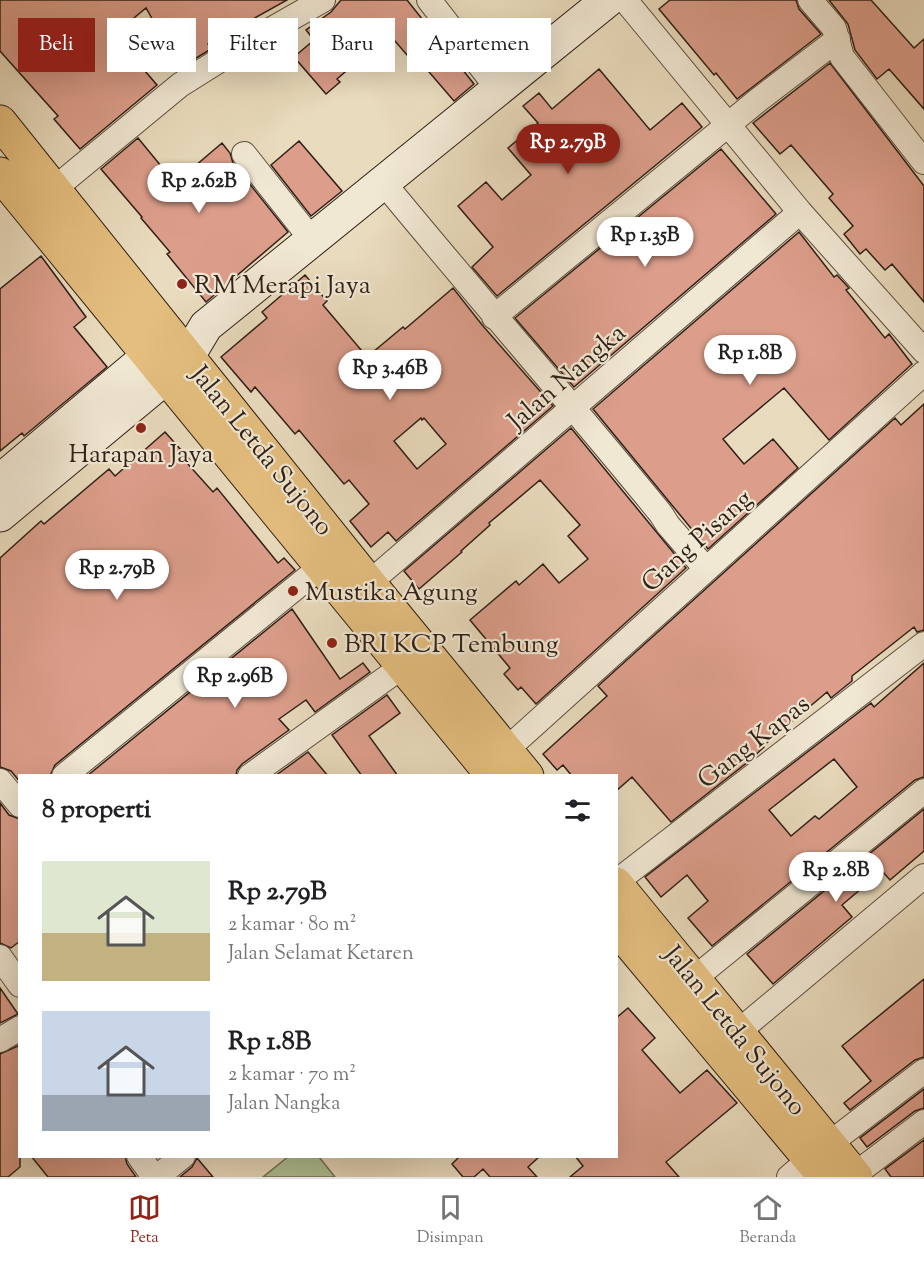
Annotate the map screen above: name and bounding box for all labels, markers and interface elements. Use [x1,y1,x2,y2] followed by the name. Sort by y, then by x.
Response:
[18,18,95,72] chip: Beli
[107,18,196,72] chip: Sewa
[208,18,298,72] chip: Filter
[310,18,395,72] chip: Baru
[407,18,551,72] chip: Apartemen
[506,124,630,175] pin: Rp 2.79B
[530,129,606,158] text: Rp 2.79B
[137,163,261,214] pin: Rp 2.62B
[161,168,237,197] text: Rp 2.62B
[583,217,707,268] pin: Rp 1.35B
[611,222,679,251] text: Rp 1.35B
[194,268,371,305] place label: RM Merapi Jaya
[175,277,189,291] marker: RM Merapi Jaya
[499,316,635,441] street label: Jalan Nangka
[695,335,805,386] pin: Rp 1.8B
[718,340,782,369] text: Rp 1.8B
[328,350,452,401] pin: Rp 3.46B
[352,355,428,384] text: Rp 3.46B
[179,357,341,545] street label: Jalan Letda Sujono
[134,421,148,435] marker: Harapan Jaya
[68,437,214,474] place label: Harapan Jaya
[634,482,761,602] street label: Gang Pisang
[55,550,179,601] pin: Rp 2.79B
[79,555,155,584] text: Rp 2.79B
[305,575,478,612] place label: Mustika Agung
[286,584,300,598] marker: Mustika Agung
[344,627,558,664] place label: BRI KCP Tembung
[325,636,339,650] marker: BRI KCP Tembung
[173,658,297,709] pin: Rp 2.96B
[197,663,273,692] text: Rp 2.96B
[690,687,819,799] street label: Gang Kapas
[42,792,151,829] text: 8 properti
[561,794,594,827] icon: filters
[781,852,891,903] pin: Rp 2.8B
[803,857,869,886] text: Rp 2.8B
[228,874,327,911] text: Rp 2.79B
[90,885,162,957] icon: home
[228,911,356,940] text: 2 kamar · 80 m²
[652,937,814,1125] street label: Jalan Letda Sujono
[228,940,414,969] text: Jalan Selamat Ketaren
[228,1024,311,1061] text: Rp 1.8B
[90,1035,162,1107] icon: home
[228,1061,356,1090] text: 2 kamar · 70 m²
[228,1090,340,1119] text: Jalan Nangka
[128,1191,161,1250] tab: Peta
[417,1191,484,1250] tab: Disimpan
[739,1191,796,1250] tab: Beranda

